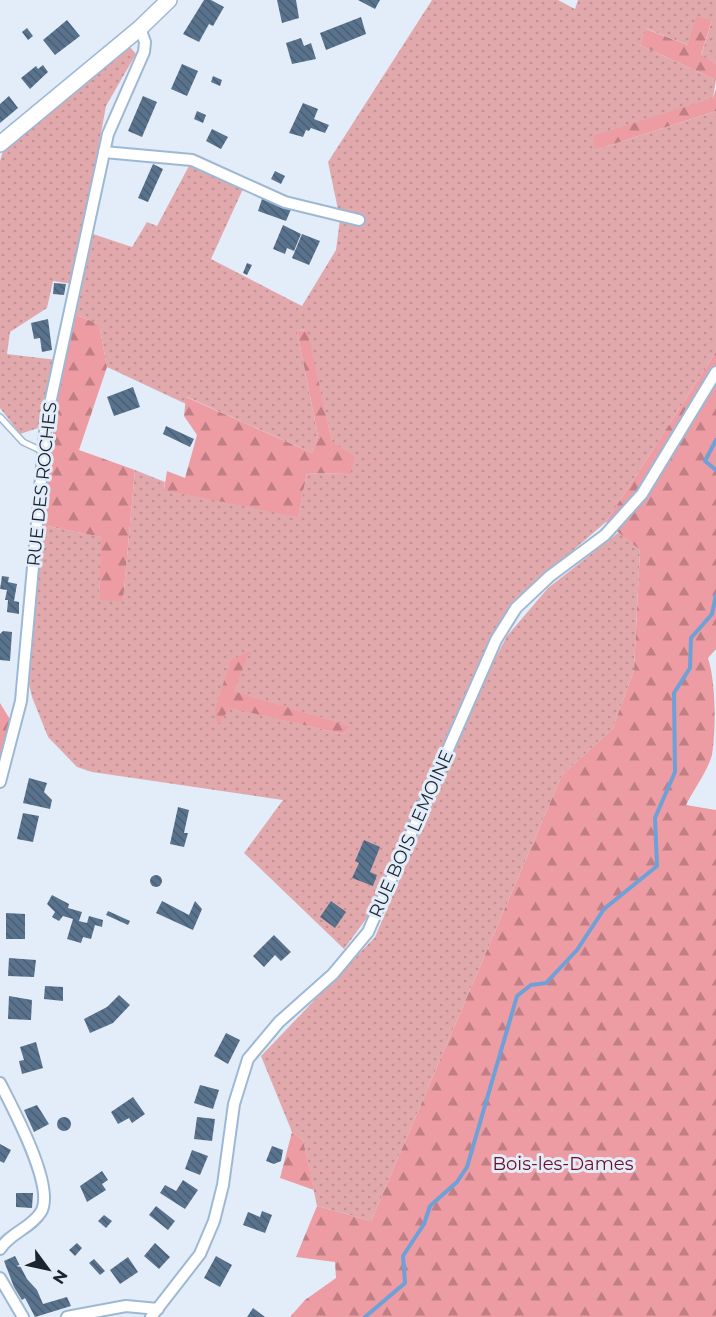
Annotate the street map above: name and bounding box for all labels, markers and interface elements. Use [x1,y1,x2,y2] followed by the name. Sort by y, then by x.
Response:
[22,401,62,567] street label: RUE DES ROCHES
[364,747,458,921] street label: RUE BOIS LEMOINE
[493,1153,634,1175] park label: Bois-les-Dames
[18,1239,78,1299] north arrow
[49,1266,72,1287] text: N

